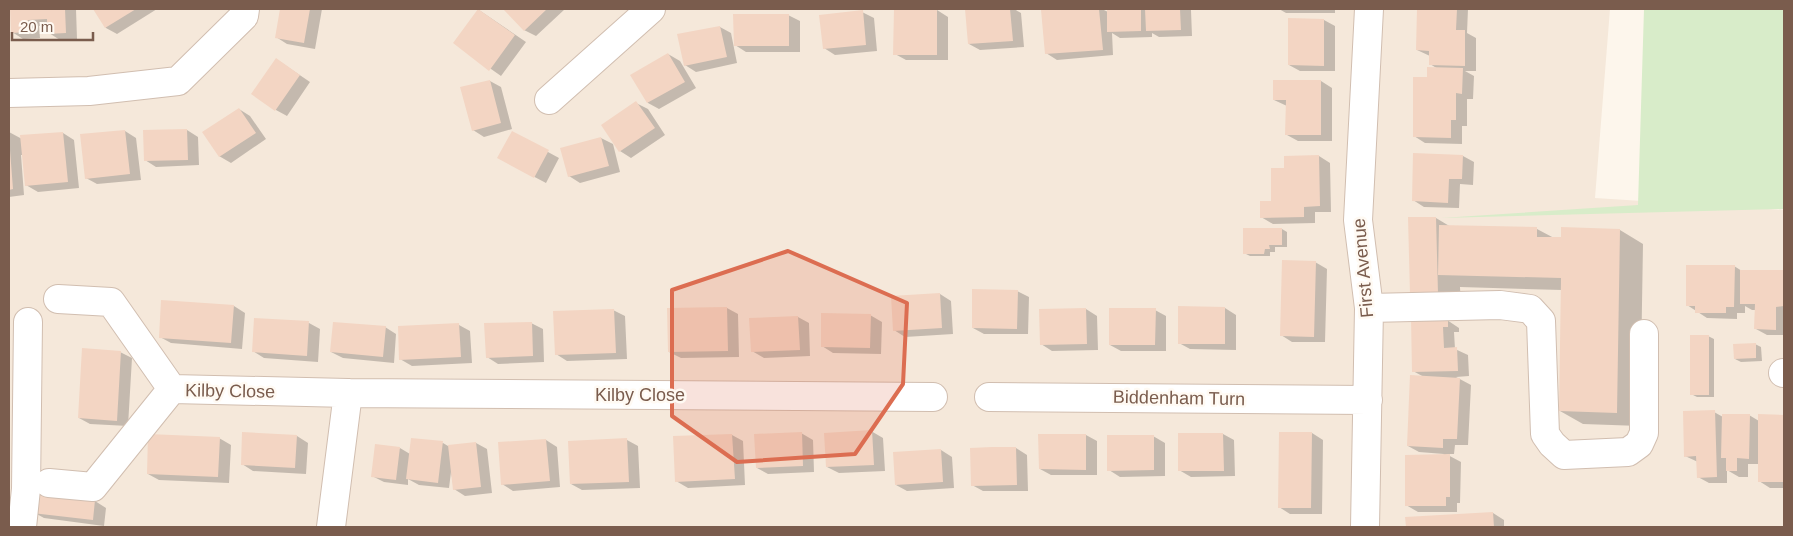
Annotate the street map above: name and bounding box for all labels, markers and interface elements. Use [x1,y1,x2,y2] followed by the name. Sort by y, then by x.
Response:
[12,10,94,42] scale bar
[20,18,53,35] text: 20 m
[1349,217,1377,319] street label: First Avenue
[185,380,275,402] street label: Kilby Close
[595,385,685,405] street label: Kilby Close
[1113,387,1245,409] street label: Biddenham Turn

